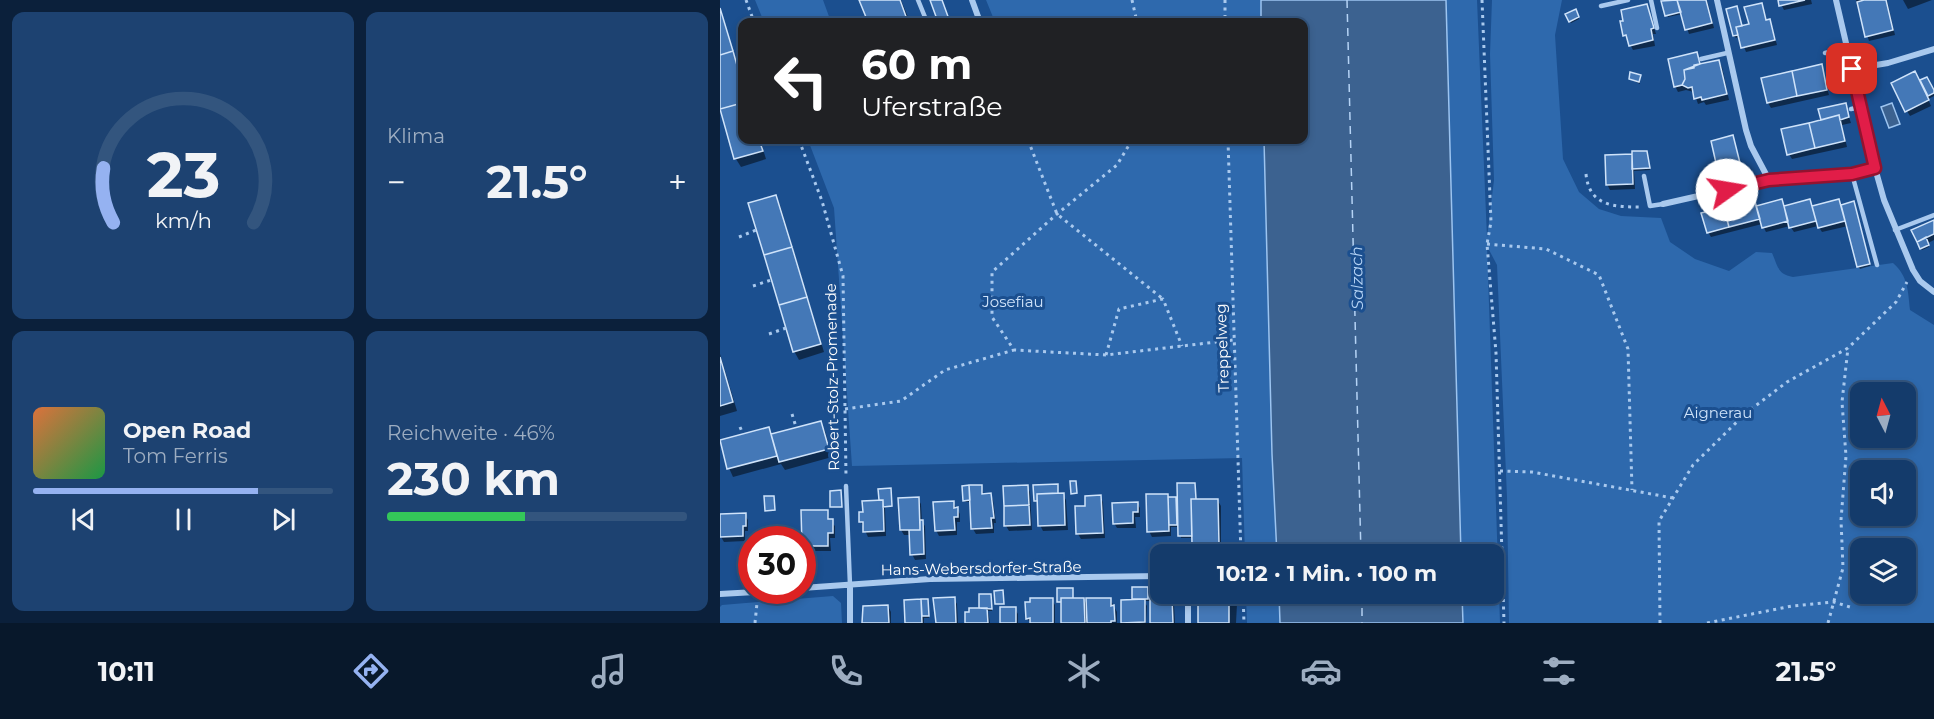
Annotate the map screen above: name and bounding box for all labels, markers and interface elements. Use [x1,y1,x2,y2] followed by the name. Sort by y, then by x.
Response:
[861,38,972,90] text: 60 m
[762,42,840,120] icon: left
[1826,43,1877,94] pin
[1835,52,1868,85] icon: arrive
[861,90,1003,123] text: Uferstraße
[387,124,445,148] text: Klima
[146,137,220,213] text: 23
[486,154,588,209] text: 21.5°
[1695,158,1759,222] position arrow
[387,162,406,202] text: −
[668,162,687,202] text: +
[154,207,212,233] text: km/h
[1347,246,1367,310] water label: Salzach
[821,283,843,471] street label: Robert-Stolz-Promenade
[981,292,1044,311] park label: Josefiau
[1211,303,1233,393] street label: Treppelweg
[1850,382,1916,448] north arrow
[1850,382,1916,604] map controls
[1684,403,1752,422] park label: Aignerau
[123,417,251,444] text: Open Road
[387,421,555,445] text: Reichweite · 46%
[123,444,228,468] text: Tom Ferris
[387,451,560,506] text: 230 km
[1850,460,1916,526] button: sound
[67,503,100,536] icon: previous
[167,503,200,536] icon: pause
[267,503,300,536] icon: next
[738,526,816,604] speed limit sign: 30
[1850,538,1916,604] button: layers
[880,557,1082,579] street label: Hans-Webersdorfer-Straße
[1217,560,1437,587] text: 10:12 · 1 Min. · 100 m
[350,650,392,692] icon: directions
[588,650,630,692] icon: music
[825,650,867,692] icon: phone
[1063,650,1105,692] icon: climate
[1300,650,1342,692] icon: car
[1538,650,1580,692] icon: filters
[98,655,155,688] text: 10:11
[1775,655,1836,688] text: 21.5°

